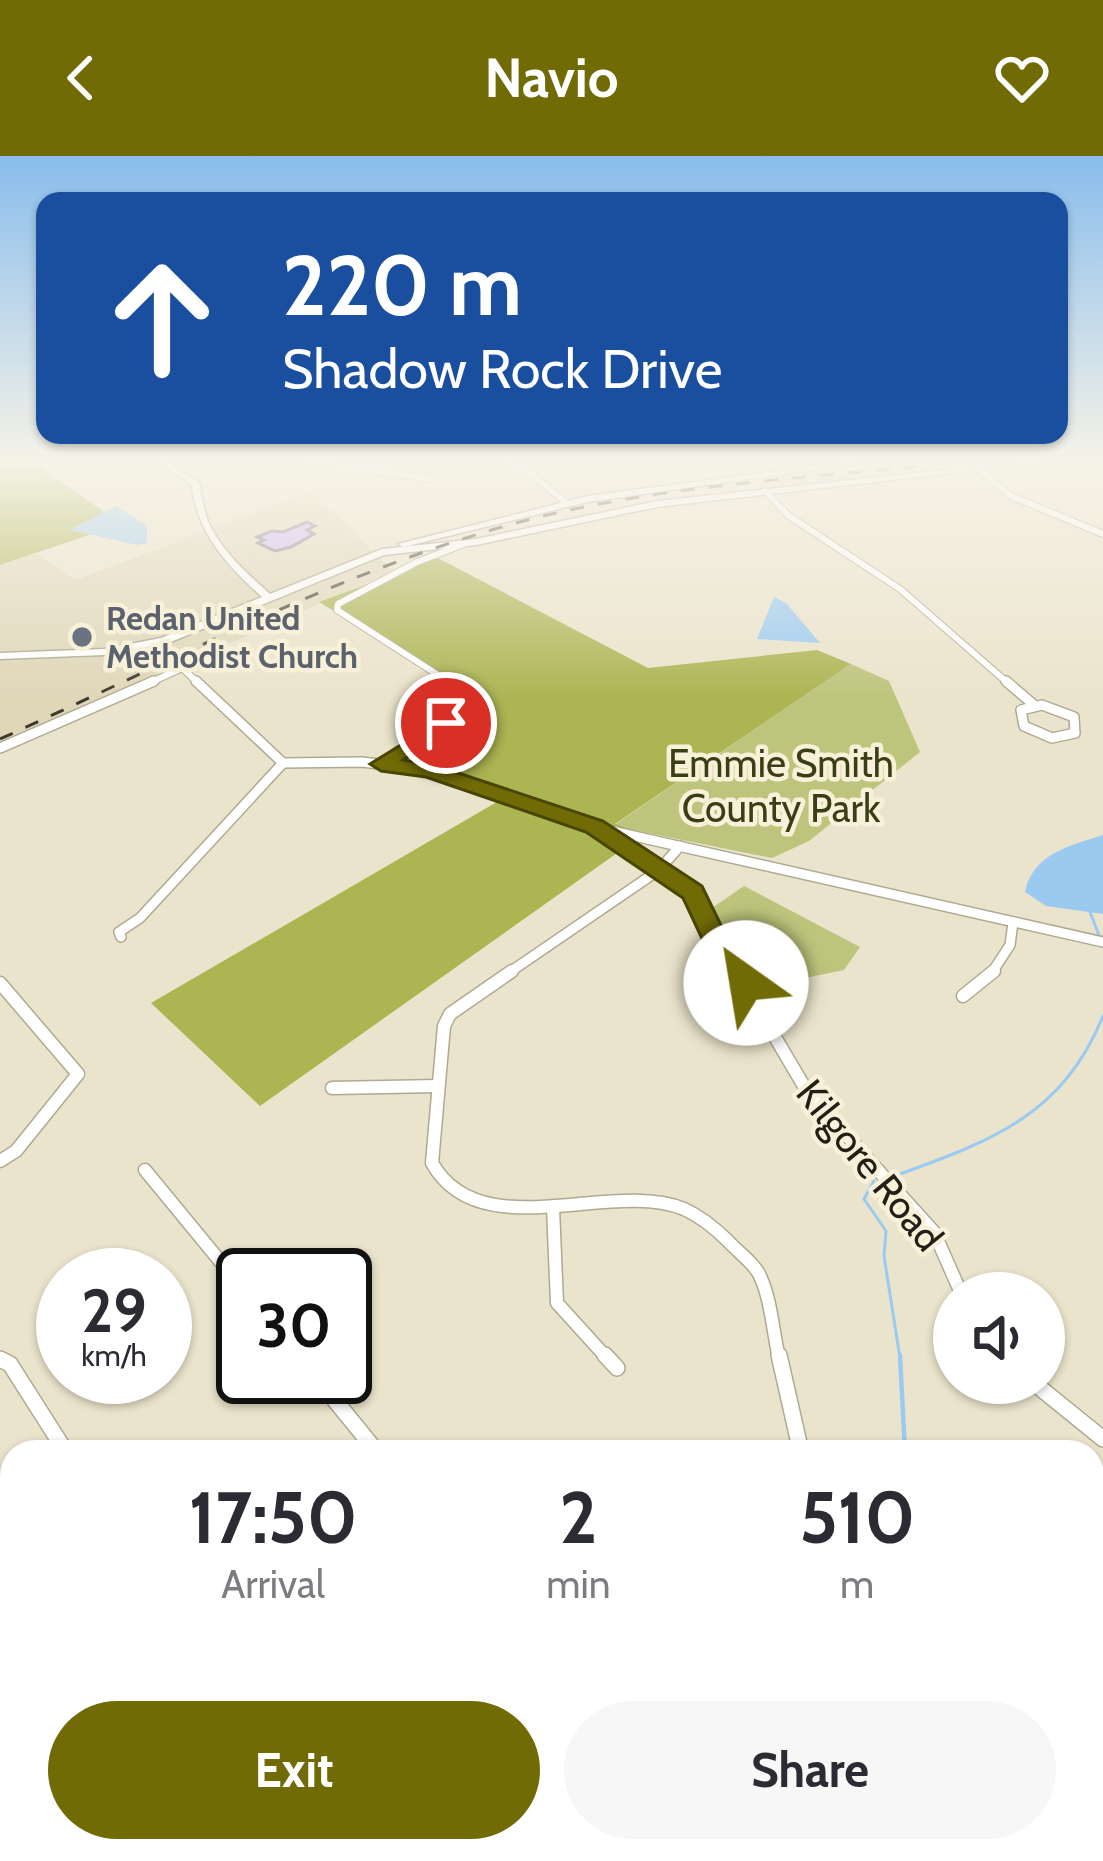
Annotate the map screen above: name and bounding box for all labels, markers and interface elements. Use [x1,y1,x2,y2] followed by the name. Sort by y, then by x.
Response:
[48,45,114,111] icon: back
[484,45,619,111] text: Navio
[989,45,1055,111] icon: heart
[282,234,522,336] text: 220 m
[84,240,240,396] icon: ahead
[282,336,722,402] text: Shadow Rock Drive
[106,598,358,676] place label: Redan United Methodist Church
[69,624,95,650] marker: Redan United Methodist Church
[395,672,497,774] pin
[413,690,479,756] icon: arrive
[668,739,894,832] park label: Emmie Smith County Park
[683,920,809,1046] position arrow
[786,1070,954,1260] street label: Kilgore Road
[216,1248,372,1404] speed limit sign: 30
[933,1272,1065,1404] map controls
[933,1272,1065,1404] button: sound
[81,1274,147,1347] text: 29
[81,1337,147,1374] text: km/h
[189,1474,357,1561] text: 17:50
[559,1474,597,1561] text: 2
[799,1474,915,1561] text: 510
[221,1560,325,1608] text: Arrival
[546,1560,610,1608] text: min
[840,1560,874,1608] text: m
[48,1701,540,1839] button: Exit
[564,1701,1056,1839] button: Share

